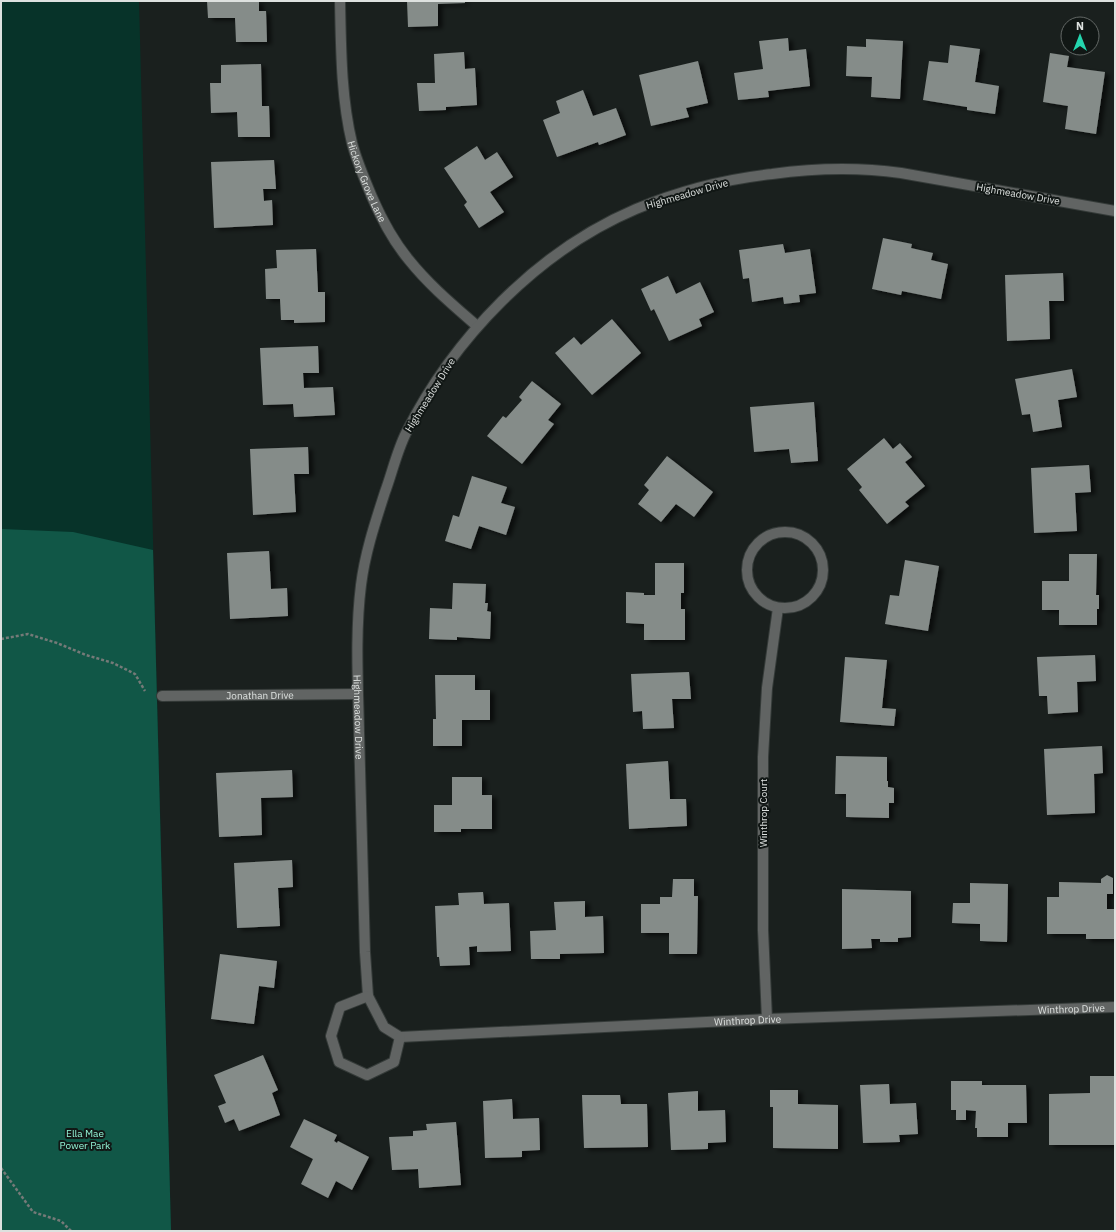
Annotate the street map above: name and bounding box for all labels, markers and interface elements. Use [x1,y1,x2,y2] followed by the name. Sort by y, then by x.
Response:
[1060,16,1100,56] north arrow
[1076,19,1084,33] text: N
[345,139,390,225] street label: Hickory Grove Lane
[644,176,730,212] street label: Highmeadow Drive
[975,180,1061,208] street label: Highmeadow Drive
[402,355,458,434] street label: Highmeadow Drive
[351,674,366,760] street label: Highmeadow Drive
[226,688,294,702] street label: Jonathan Drive
[757,778,770,847] street label: Winthrop Court
[1038,1001,1106,1016] street label: Winthrop Drive
[714,1012,782,1028] street label: Winthrop Drive
[60,1127,111,1152] park label: Ella Mae Power Park

